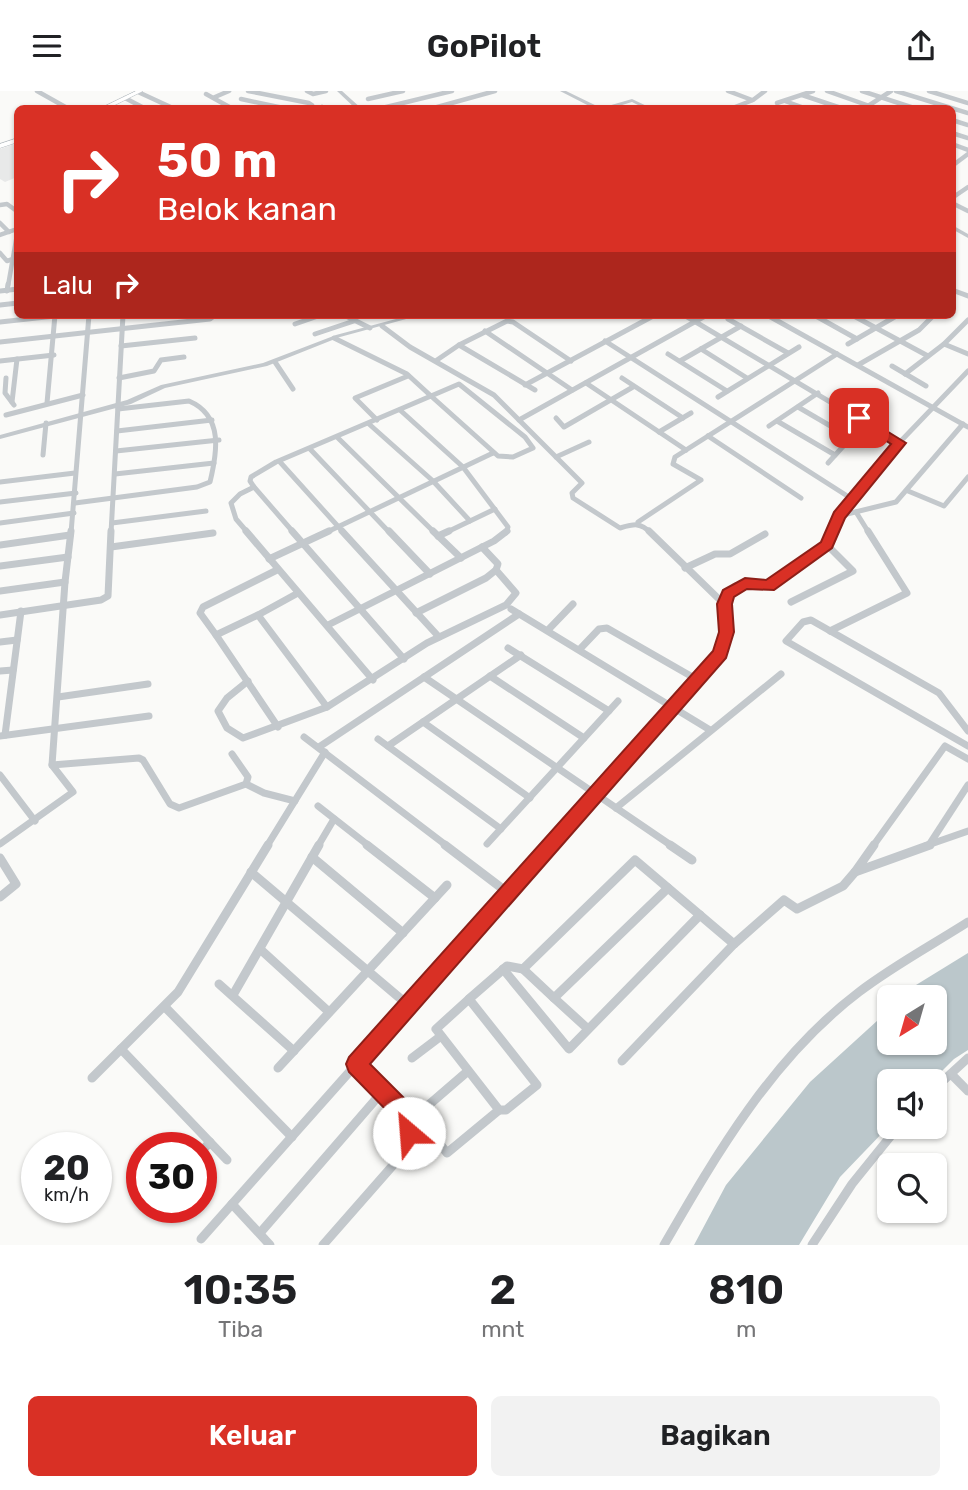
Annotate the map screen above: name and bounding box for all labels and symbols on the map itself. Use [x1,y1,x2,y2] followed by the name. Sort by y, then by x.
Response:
[829,388,889,448] pin
[877,985,947,1055] north arrow
[372,1096,446,1170] position arrow
[126,1132,217,1223] speed limit sign: 30

